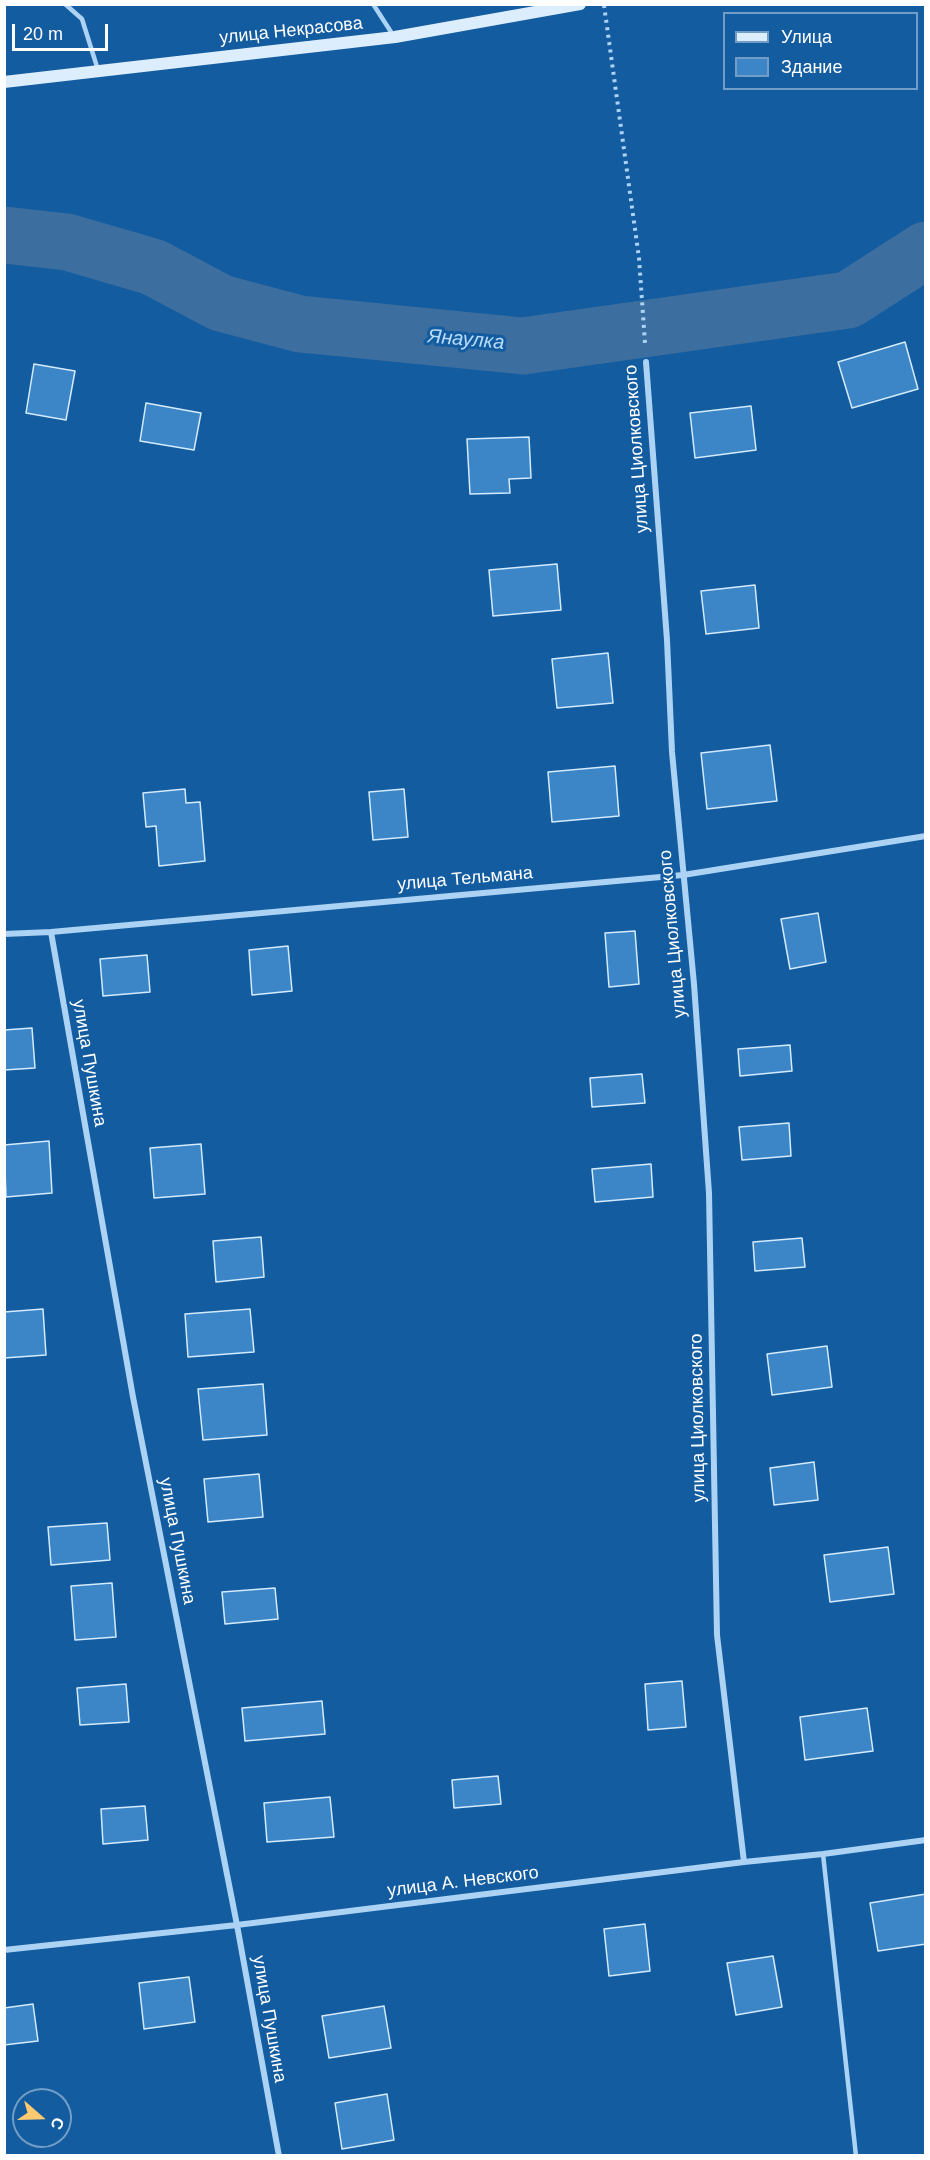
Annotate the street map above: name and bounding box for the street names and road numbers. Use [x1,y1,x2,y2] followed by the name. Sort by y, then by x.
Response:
[218,13,364,49] street label: улица Некрасова
[620,364,654,534] street label: улица Циолковского
[655,849,691,1019] street label: улица Циолковского
[396,862,534,896] street label: улица Тельмана
[67,998,111,1128] street label: улица Пушкина
[686,1333,710,1503] street label: улица Циолковского
[154,1476,200,1606] street label: улица Пушкина
[386,1862,540,1902] street label: улица А. Невского
[247,1954,291,2084] street label: улица Пушкина

